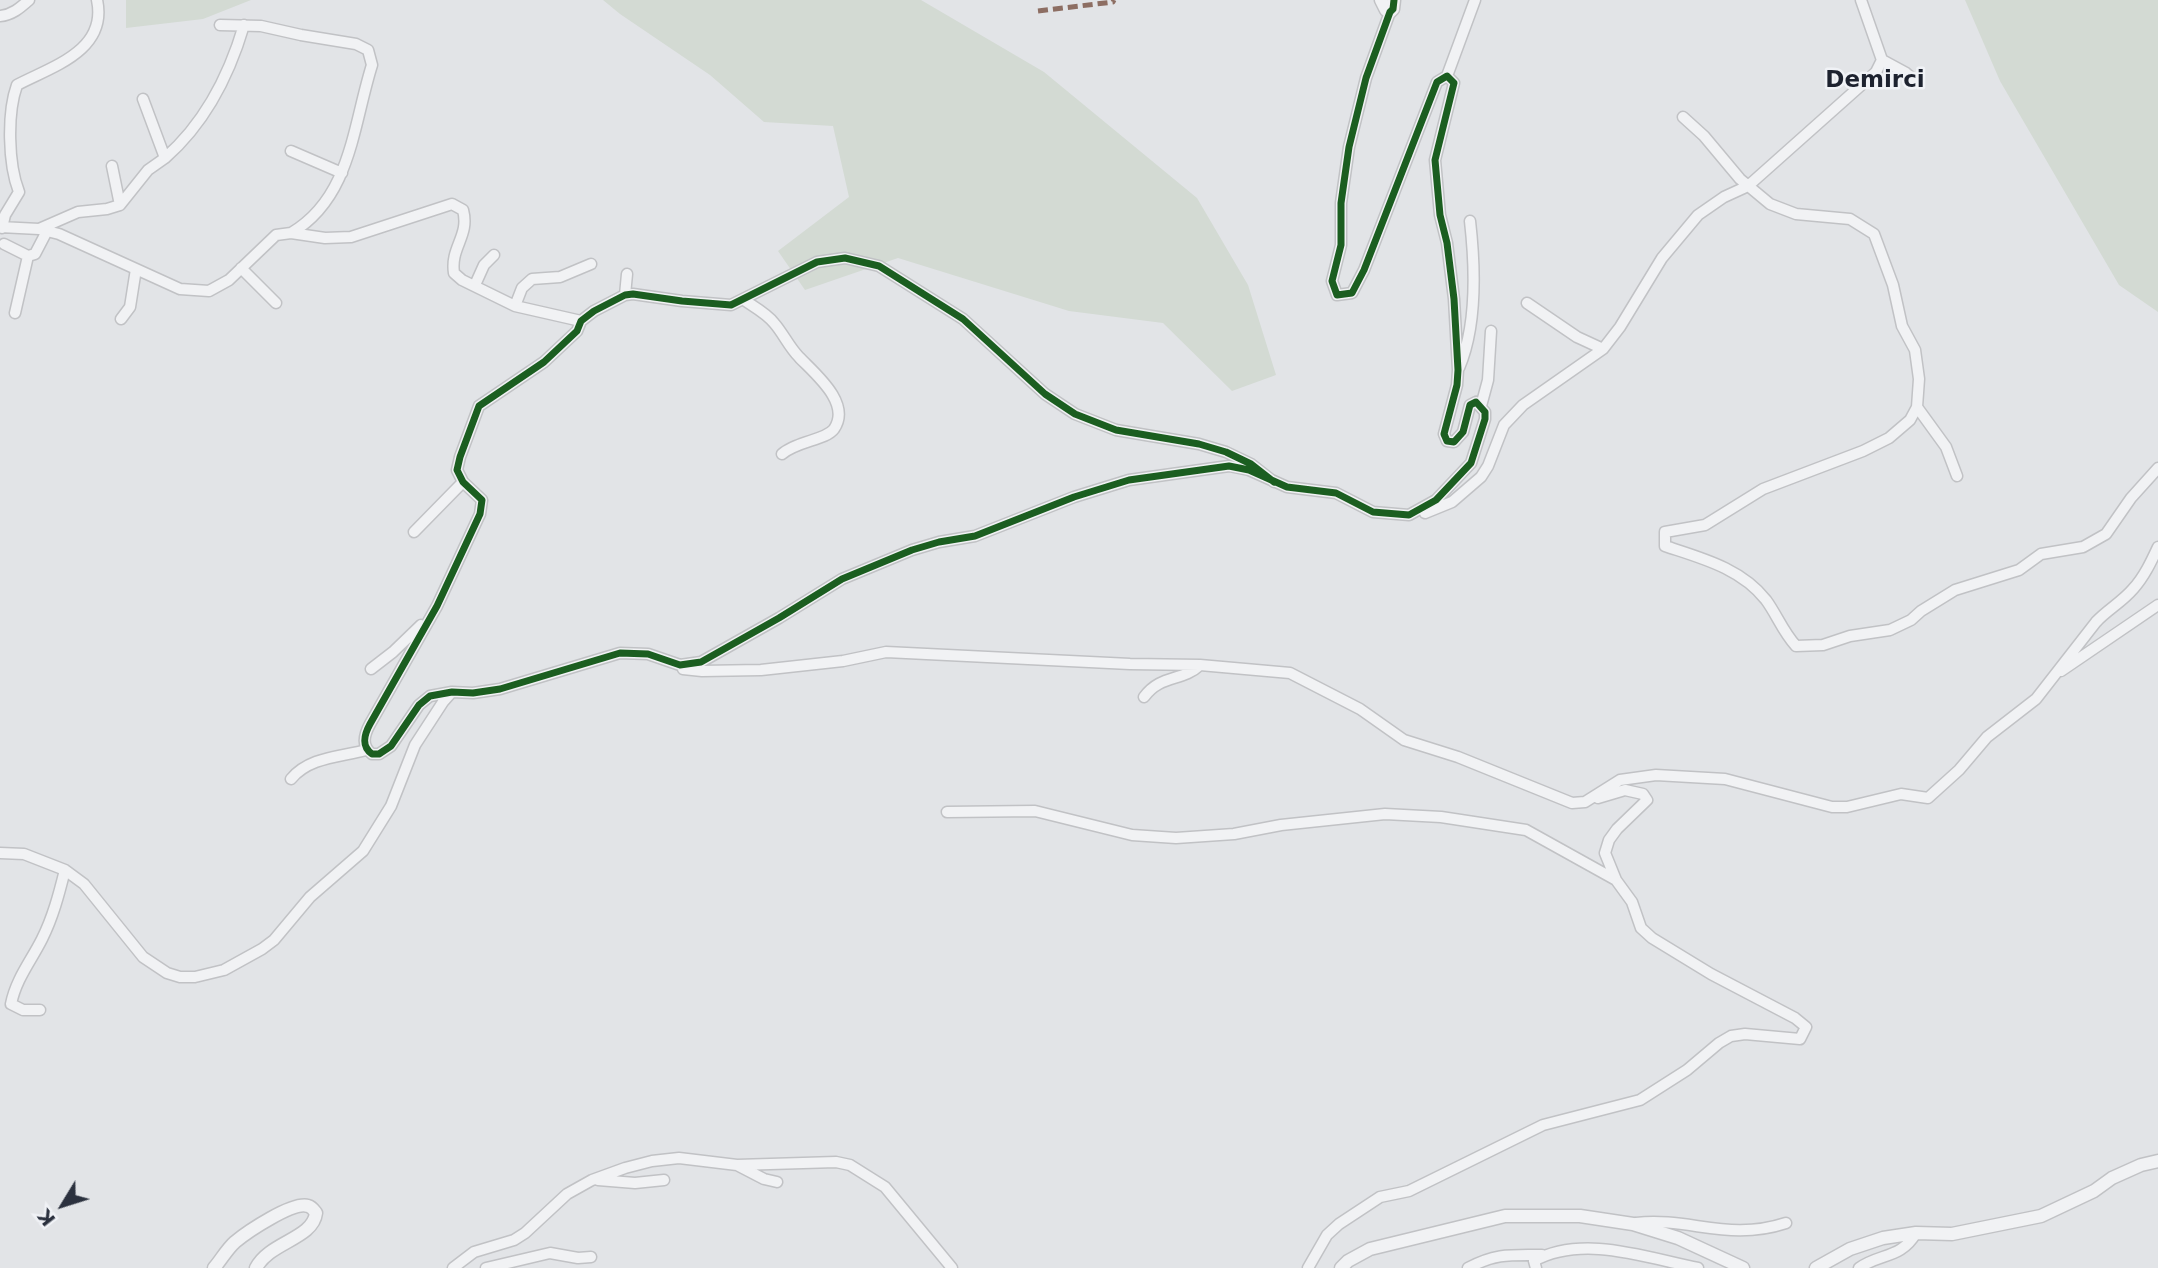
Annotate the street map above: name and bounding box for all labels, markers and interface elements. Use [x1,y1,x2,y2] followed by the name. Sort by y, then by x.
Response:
[1825,67,1925,95] district label: Demirci
[28,1170,98,1240] north arrow
[33,1205,60,1231] text: K

